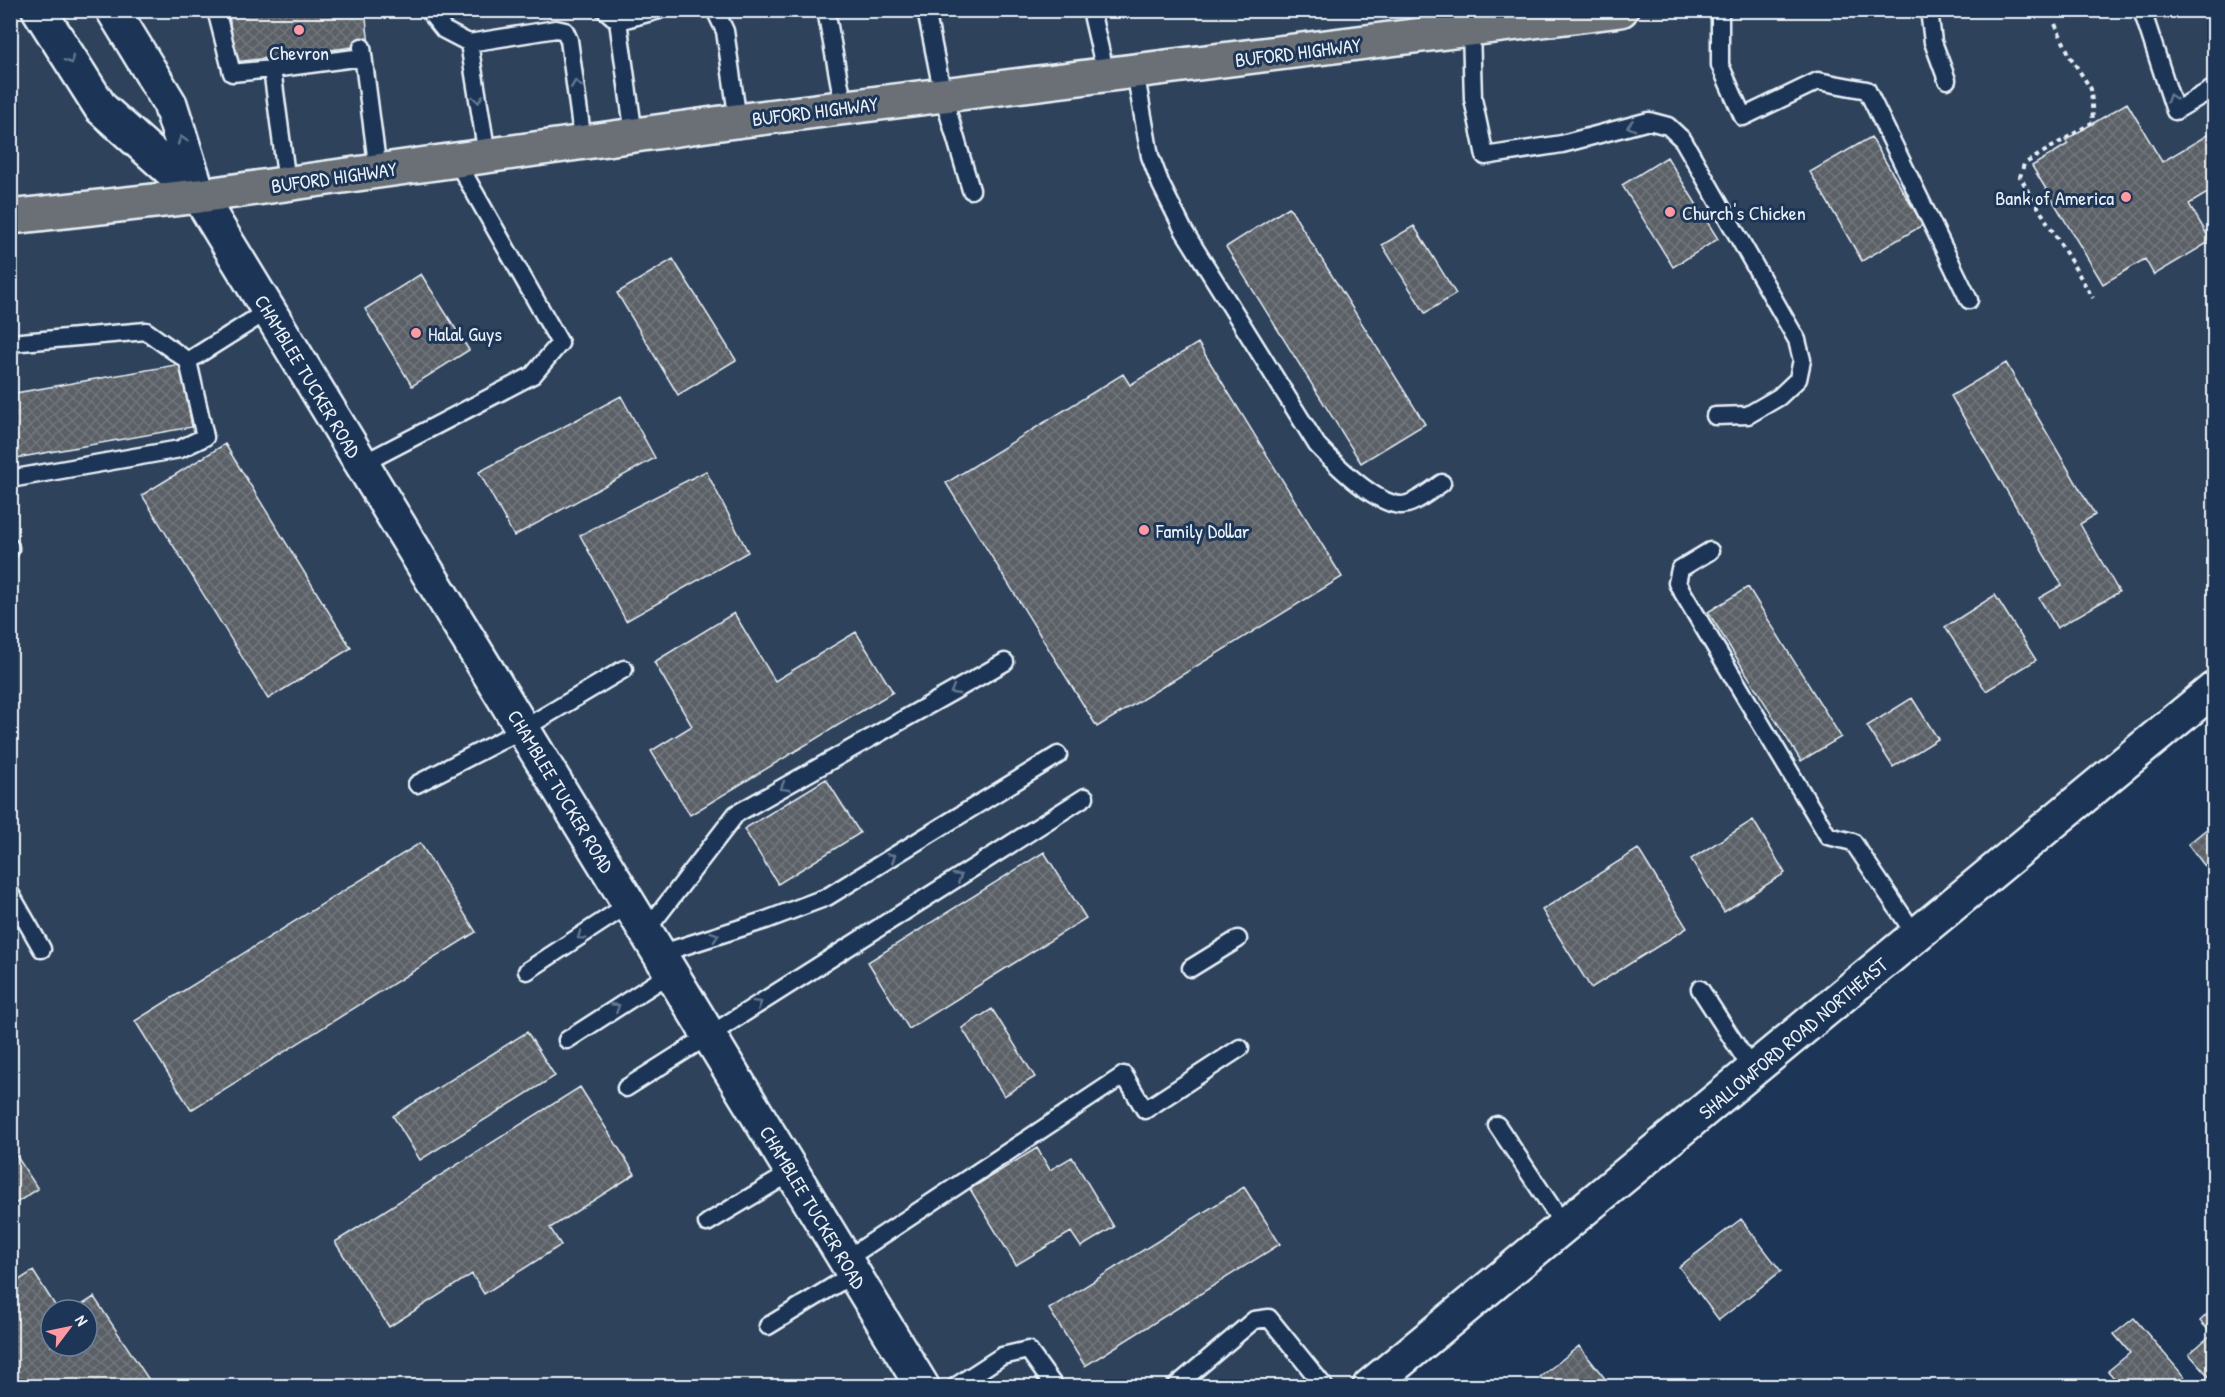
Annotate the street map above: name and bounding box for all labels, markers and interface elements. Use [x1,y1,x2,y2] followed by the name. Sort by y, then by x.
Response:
[292,23,306,37] marker: Chevron
[1233,31,1363,73] street label: BUFORD HIGHWAY
[269,39,329,66] place label: Chevron
[63,54,75,64] one-way arrow
[570,80,582,89] one-way arrow
[750,90,880,132] street label: BUFORD HIGHWAY
[2166,93,2178,104] one-way arrow
[471,94,483,104] one-way arrow
[1627,118,1637,131] one-way arrow
[176,135,189,146] one-way arrow
[269,155,399,199] street label: BUFORD HIGHWAY
[1995,184,2114,211] place label: Bank of America
[2119,190,2133,204] marker: Bank of America
[1682,199,1806,226] place label: Church's Chicken
[1663,205,1677,219] marker: Church's Chicken
[249,289,368,463] street label: CHAMBLEE TUCKER ROAD
[428,320,502,347] place label: Halal Guys
[409,326,423,340] marker: Halal Guys
[1155,517,1250,544] place label: Family Dollar
[1137,523,1151,537] marker: Family Dollar
[950,684,960,695] one-way arrow
[502,704,621,878] street label: CHAMBLEE TUCKER ROAD
[780,780,790,791] one-way arrow
[886,853,896,865] one-way arrow
[952,873,962,885] one-way arrow
[576,929,587,940] one-way arrow
[709,931,720,944] one-way arrow
[1693,950,1894,1125] street label: SHALLOWFORD ROAD NORTHEAST
[751,1000,762,1011] one-way arrow
[610,1003,620,1015] one-way arrow
[754,1120,873,1294] street label: CHAMBLEE TUCKER ROAD
[39,1298,99,1358] north arrow
[70,1311,94,1330] text: N

